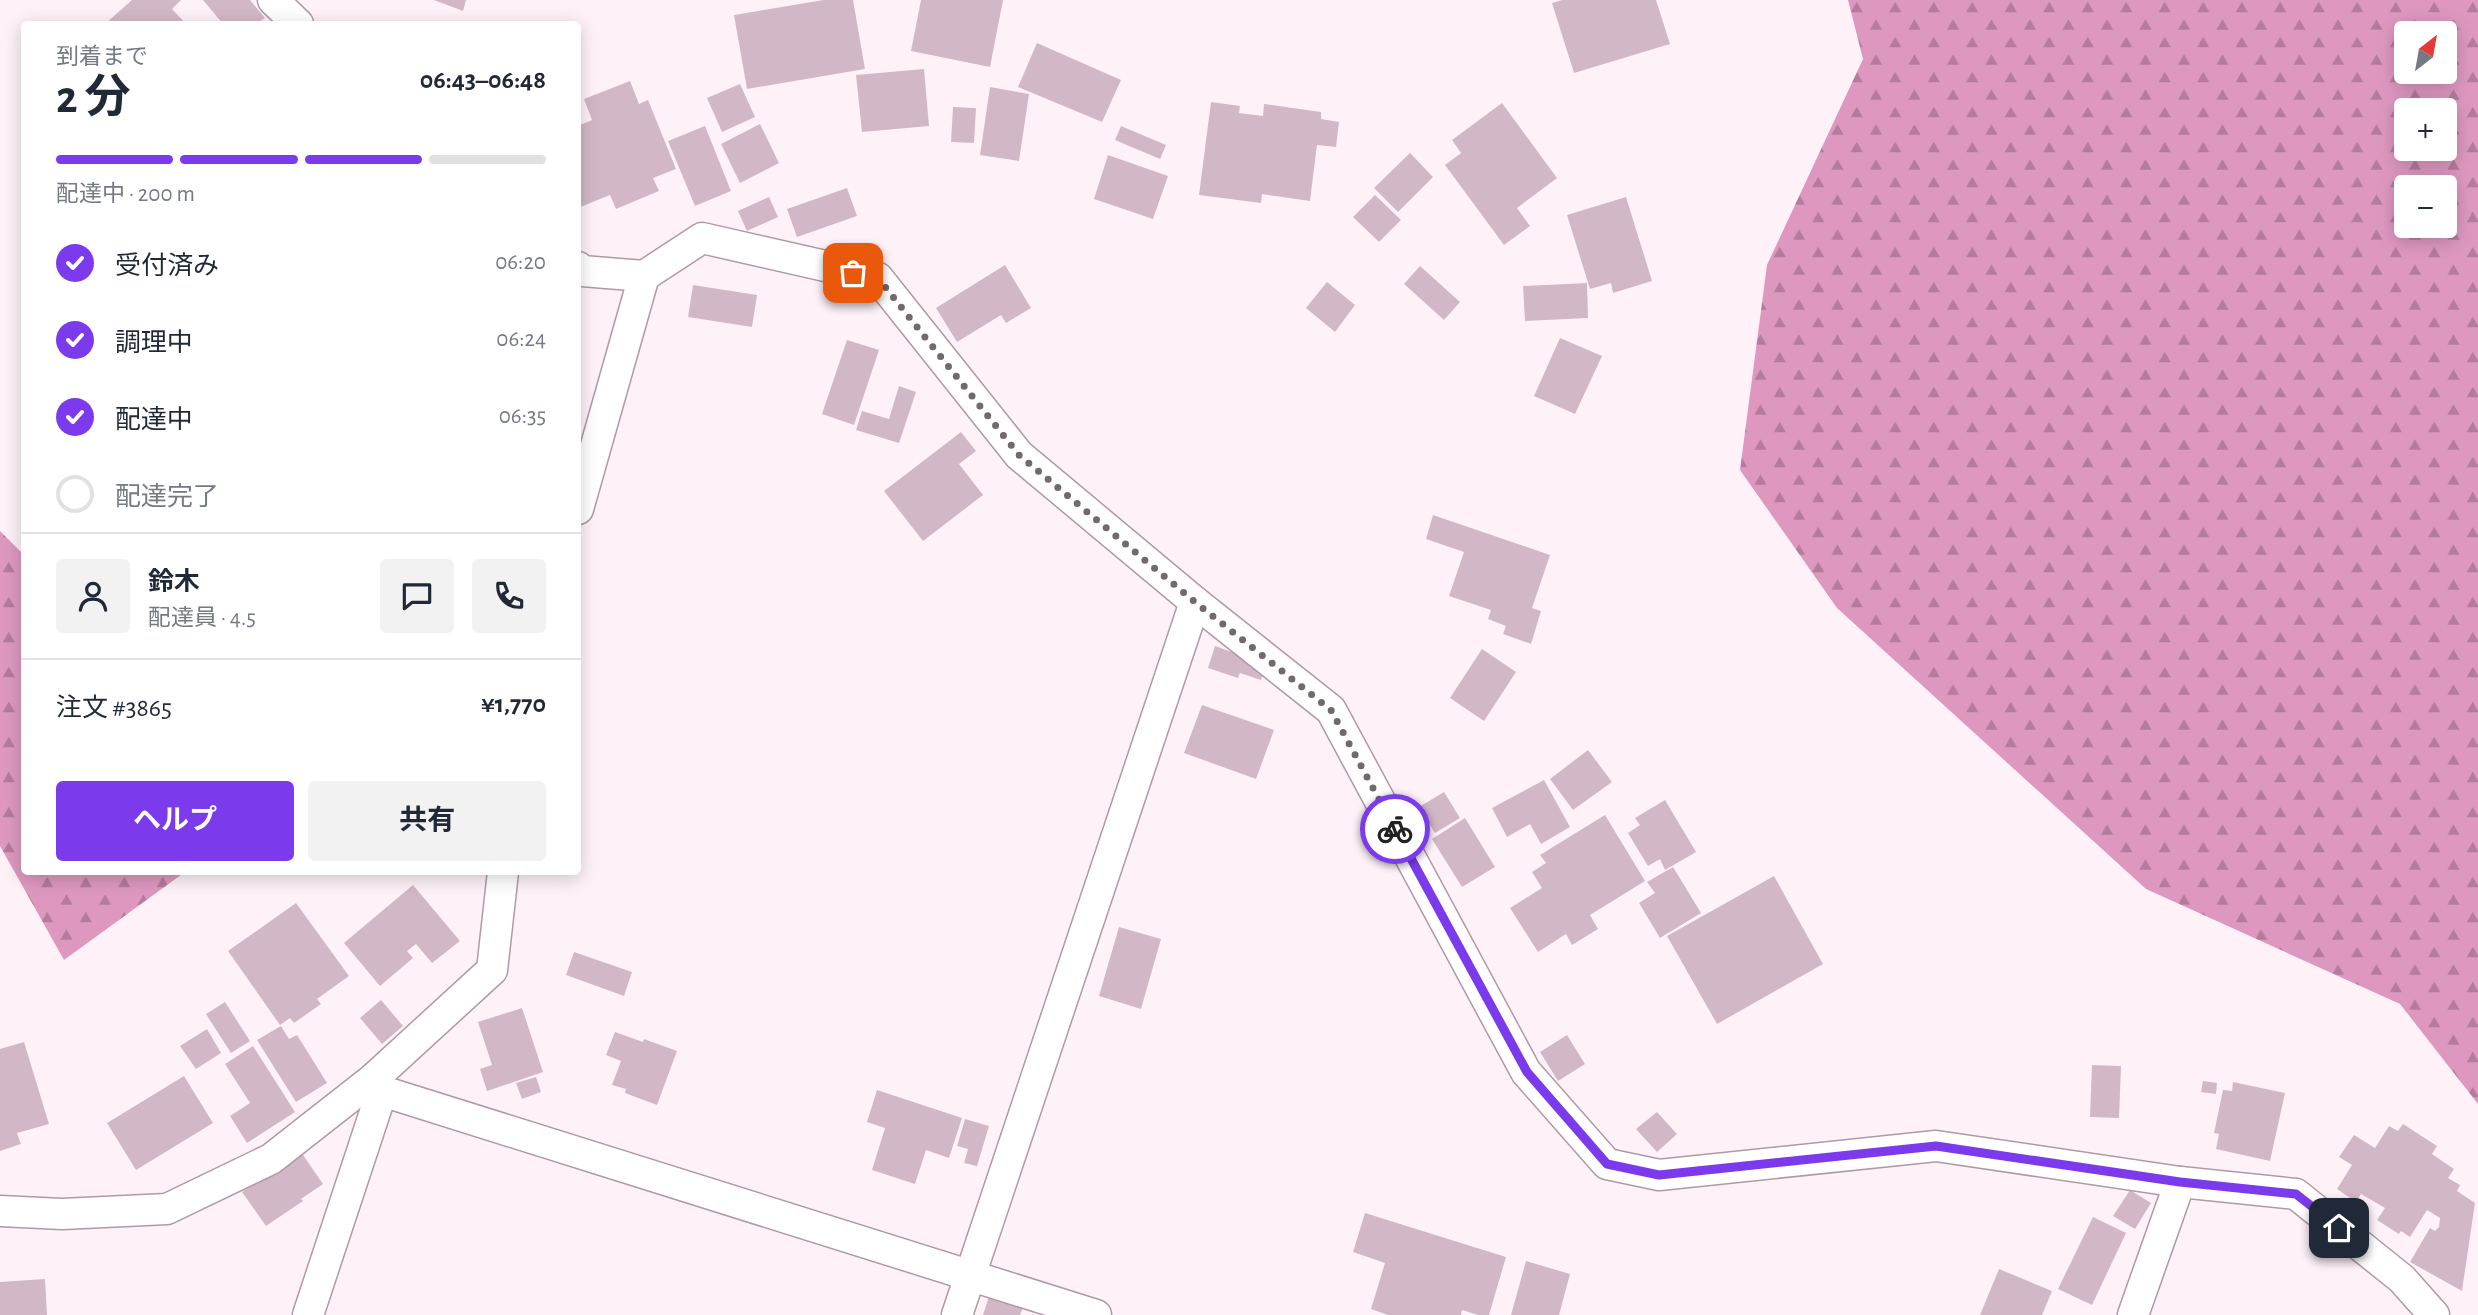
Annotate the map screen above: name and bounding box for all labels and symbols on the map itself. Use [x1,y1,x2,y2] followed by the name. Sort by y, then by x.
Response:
[2394,21,2457,84] north arrow
[823,243,883,303] pin
[1360,794,1430,864] courier
[2309,1198,2369,1258] pin

